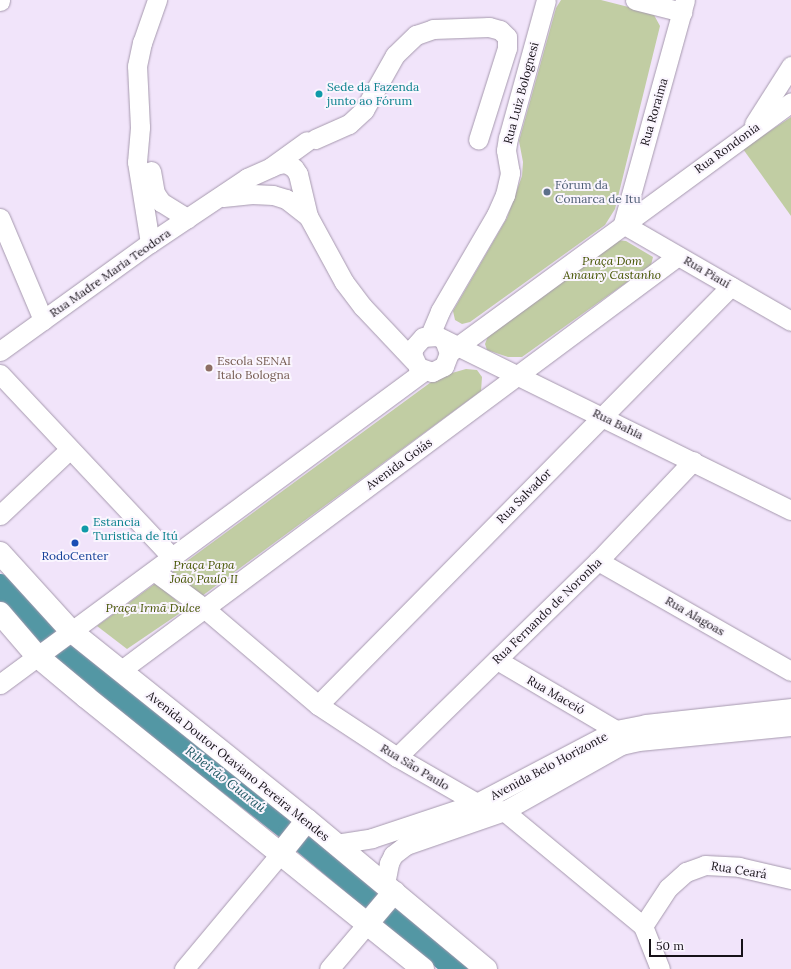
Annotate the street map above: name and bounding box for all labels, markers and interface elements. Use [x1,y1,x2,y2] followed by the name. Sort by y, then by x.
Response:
[500,40,542,146] street label: Rua Luiz Bolognesi
[637,76,671,148] street label: Rua Roraima
[327,80,419,108] place label: Sede da Fazenda junto ao Fórum
[314,89,324,99] marker: Sede da Fazenda junto ao Fórum
[692,120,762,176] street label: Rua Rondonia
[555,178,641,206] place label: Fórum da Comarca de Itu
[542,187,552,197] marker: Fórum da Comarca de Itu
[47,226,173,320] street label: Rua Madre Maria Teodora
[681,253,733,291] street label: Rua Piauí
[563,254,661,282] park label: Praça Dom Amaury Castanho
[217,354,291,382] place label: Escola SENAI Italo Bologna
[204,363,214,373] marker: Escola SENAI Italo Bologna
[590,406,646,442] street label: Rua Bahia
[363,435,435,493] street label: Avenida Goiás
[494,466,554,526] street label: Rua Salvador
[93,515,178,543] place label: Estancia Turistica de Itú
[80,524,90,534] marker: Estancia Turistica de Itú
[70,538,80,548] marker: RodoCenter
[41,549,109,563] place label: RodoCenter
[490,555,604,667] street label: Rua Fernando de Noronha
[170,558,238,586] park label: Praça Papa João Paulo II
[663,593,727,639] street label: Rua Alagoas
[106,601,200,615] park label: Praça Irmã Dulce
[524,673,588,717] street label: Rua Maceió
[144,688,332,844] street label: Avenida Doutor Otaviano Pereira Mendes
[488,729,610,803] street label: Avenida Belo Horizonte
[378,741,452,793] street label: Rua São Paulo
[182,744,268,816] water label: Ribeirão Guaraú
[710,858,768,882] street label: Rua Ceará
[651,931,745,957] scale bar
[656,938,684,953] text: 50 m

